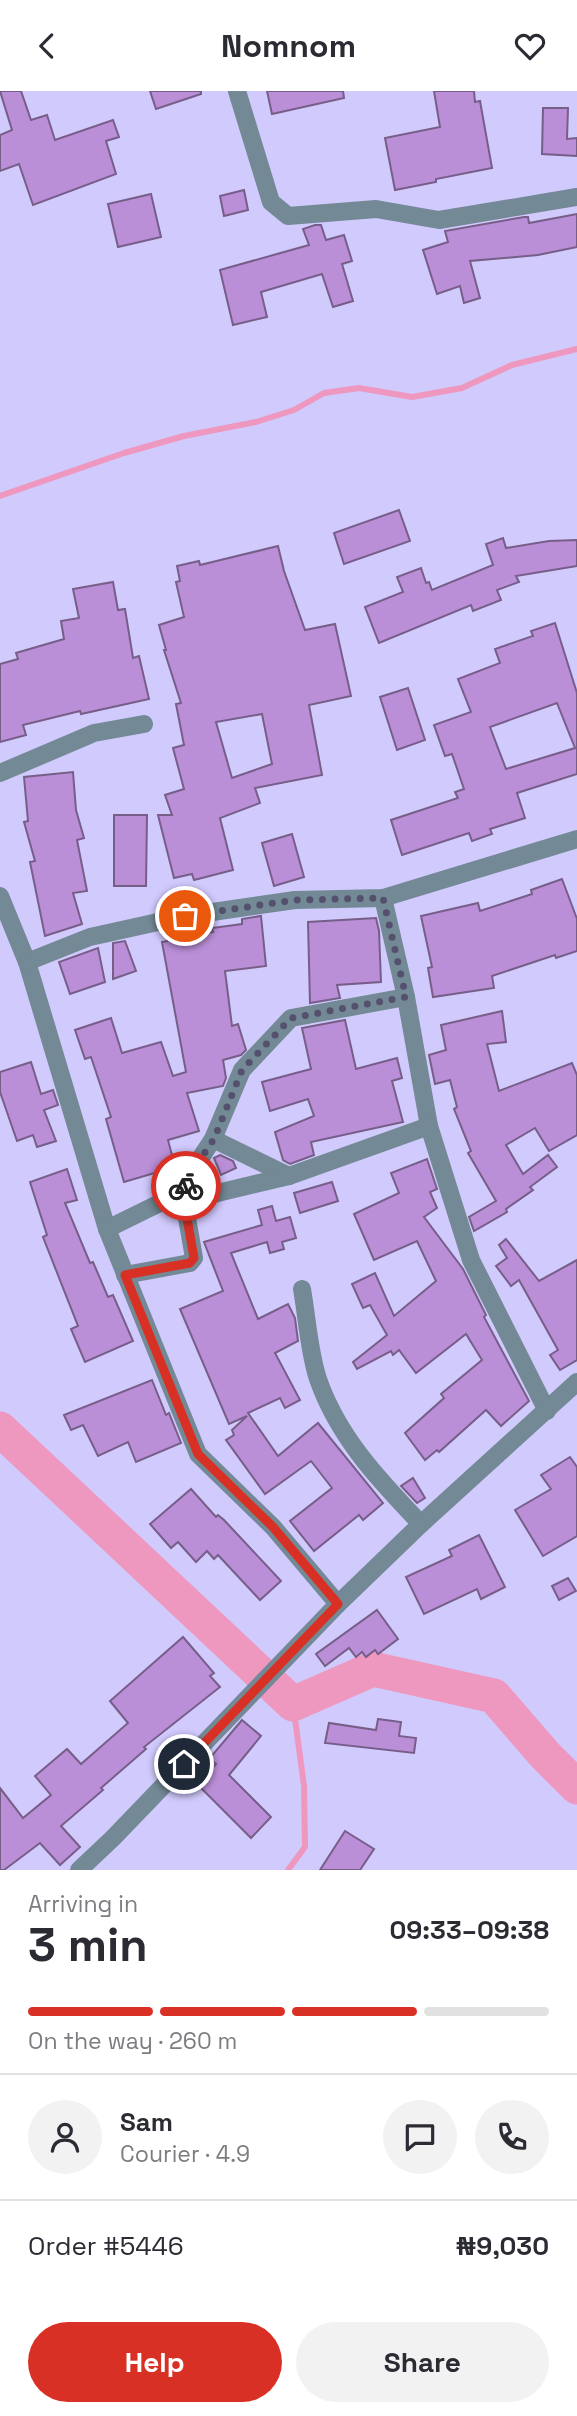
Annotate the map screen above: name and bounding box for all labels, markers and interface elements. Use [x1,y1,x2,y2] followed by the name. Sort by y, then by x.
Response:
[221,26,356,66] text: Nomnom
[28,27,66,65] icon: back
[511,27,549,65] icon: heart
[155,886,215,946] pin
[166,897,204,935] icon: bag
[151,1151,221,1221] courier
[167,1167,205,1205] icon: bike
[154,1734,214,1794] pin
[165,1745,203,1783] icon: home
[28,1889,138,1919] text: Arriving in
[389,1913,549,1947] text: 09:33–09:38
[28,1916,148,1974] text: 3 min
[28,2026,237,2056] text: On the way · 260 m
[28,2100,102,2174] button: person
[383,2100,457,2174] button: chat
[475,2100,549,2174] button: phone
[120,2105,173,2139] text: Sam
[120,2139,250,2169] text: Courier · 4.9
[28,2229,184,2263] text: Order #5446
[455,2229,549,2263] text: ₦9,030
[28,2322,282,2402] button: Help
[296,2322,549,2402] button: Share

